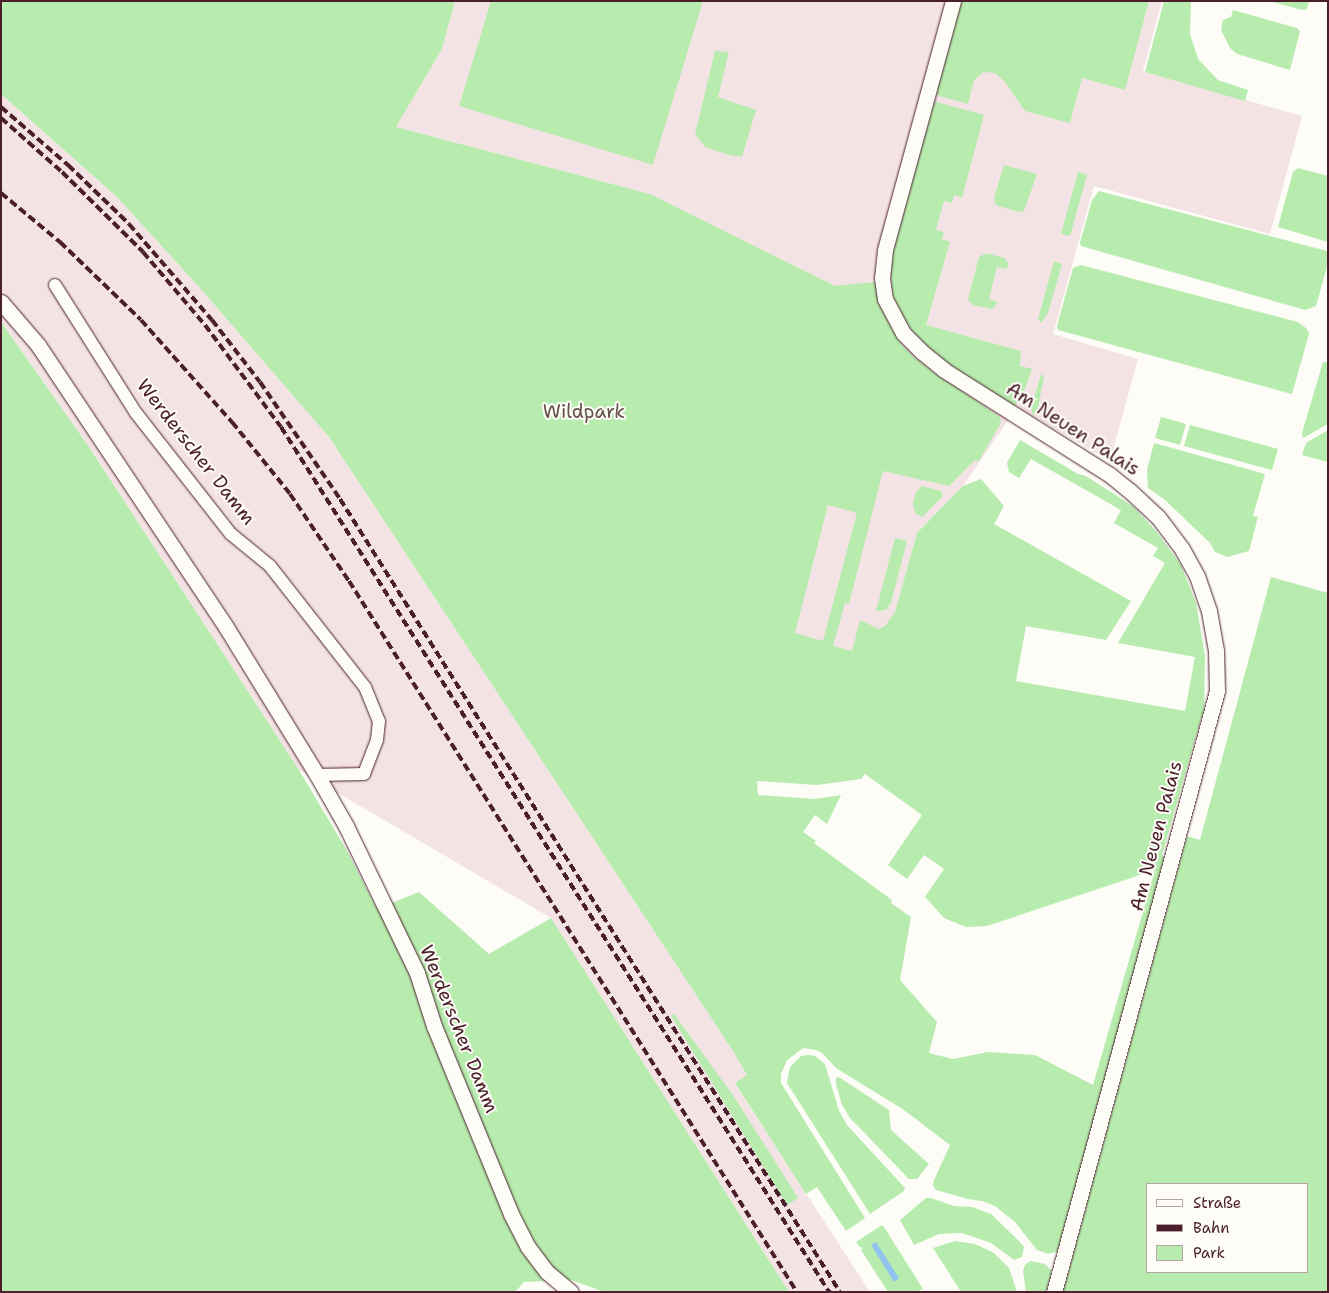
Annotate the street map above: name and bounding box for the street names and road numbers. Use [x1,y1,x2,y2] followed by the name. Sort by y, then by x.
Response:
[132,374,260,530] street label: Werderscher Damm
[1002,377,1144,481] street label: Am Neuen Palais
[1125,758,1187,914] street label: Am Neuen Palais
[415,942,503,1116] street label: Werderscher Damm

